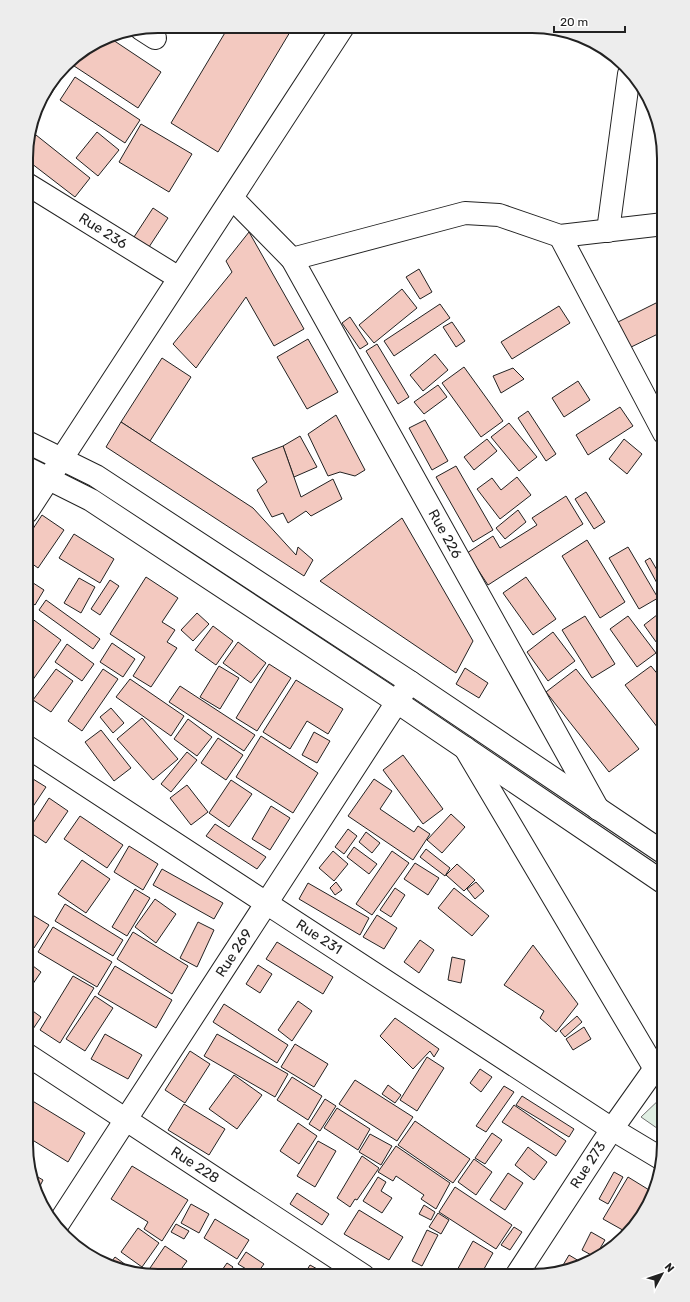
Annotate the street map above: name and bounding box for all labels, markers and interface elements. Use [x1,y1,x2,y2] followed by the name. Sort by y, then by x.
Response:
[554,8,625,34] scale bar
[560,15,588,29] text: 20 m
[76,209,130,253] street label: Rue 236
[425,506,465,562] street label: Rue 226
[293,916,345,958] street label: Rue 231
[212,926,256,980] street label: Rue 269
[567,1138,609,1192] street label: Rue 273
[168,1143,222,1187] street label: Rue 228
[642,1254,682,1294] north arrow
[662,1261,677,1275] text: N

